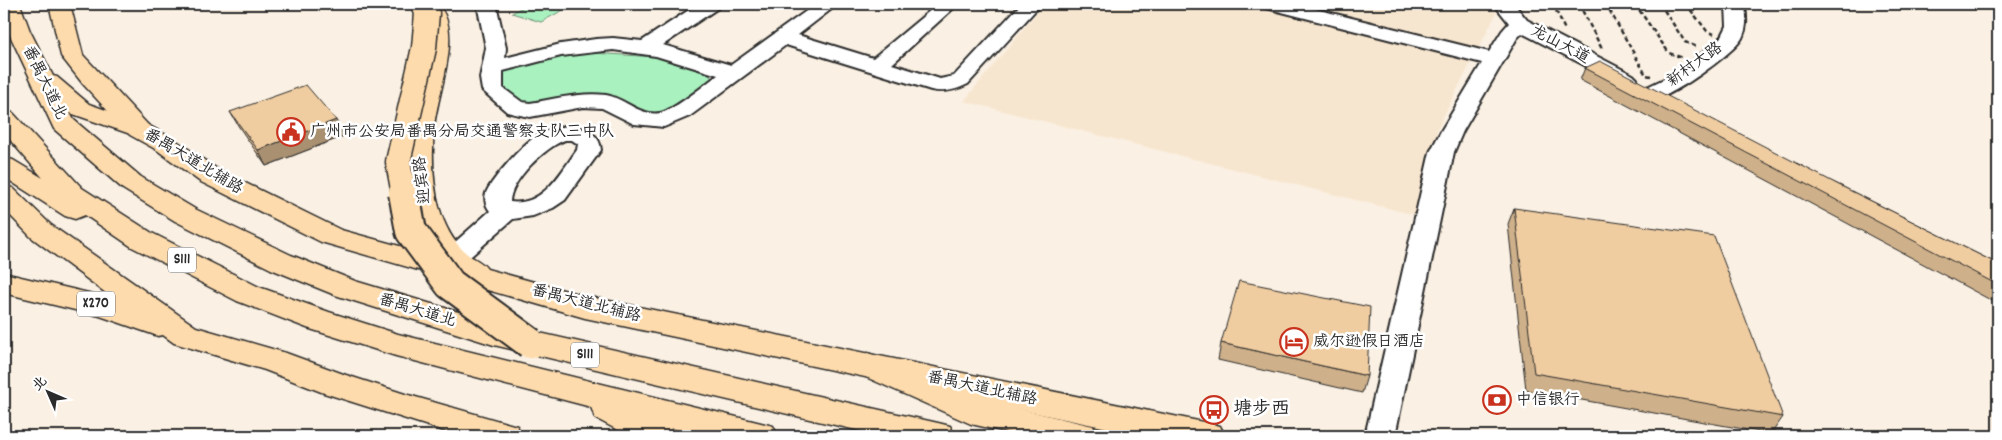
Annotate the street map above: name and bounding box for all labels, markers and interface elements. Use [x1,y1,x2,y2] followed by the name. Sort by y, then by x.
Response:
[1526,20,1594,70] street label: 龙山大道
[1662,37,1728,93] street label: 新村大路
[16,42,72,124] street label: 番禺大道北
[276,117,306,147] public building icon: 广州市公安局番禺分局交通警察支队三中队
[310,121,614,144] place label: 广州市公安局番禺分局交通警察支队三中队
[139,123,247,201] street label: 番禺大道北辅路
[409,155,437,205] street label: 迎宾路
[168,248,196,272] road number: S111
[529,279,643,329] street label: 番禺大道北辅路
[375,288,459,334] street label: 番禺大道北
[77,292,115,316] road number: X270
[1279,327,1309,357] hotel icon: 威尔逊假日酒店
[1313,331,1425,354] place label: 威尔逊假日酒店
[571,342,599,368] road number: S111
[925,366,1039,412] street label: 番禺大道北辅路
[22,368,72,418] north arrow
[28,372,52,396] text: 北
[1482,385,1512,415] bank icon: 中信银行
[1516,389,1580,412] place label: 中信银行
[1199,395,1229,425] bus stop icon: 塘步西
[1233,397,1290,424] place label: 塘步西

